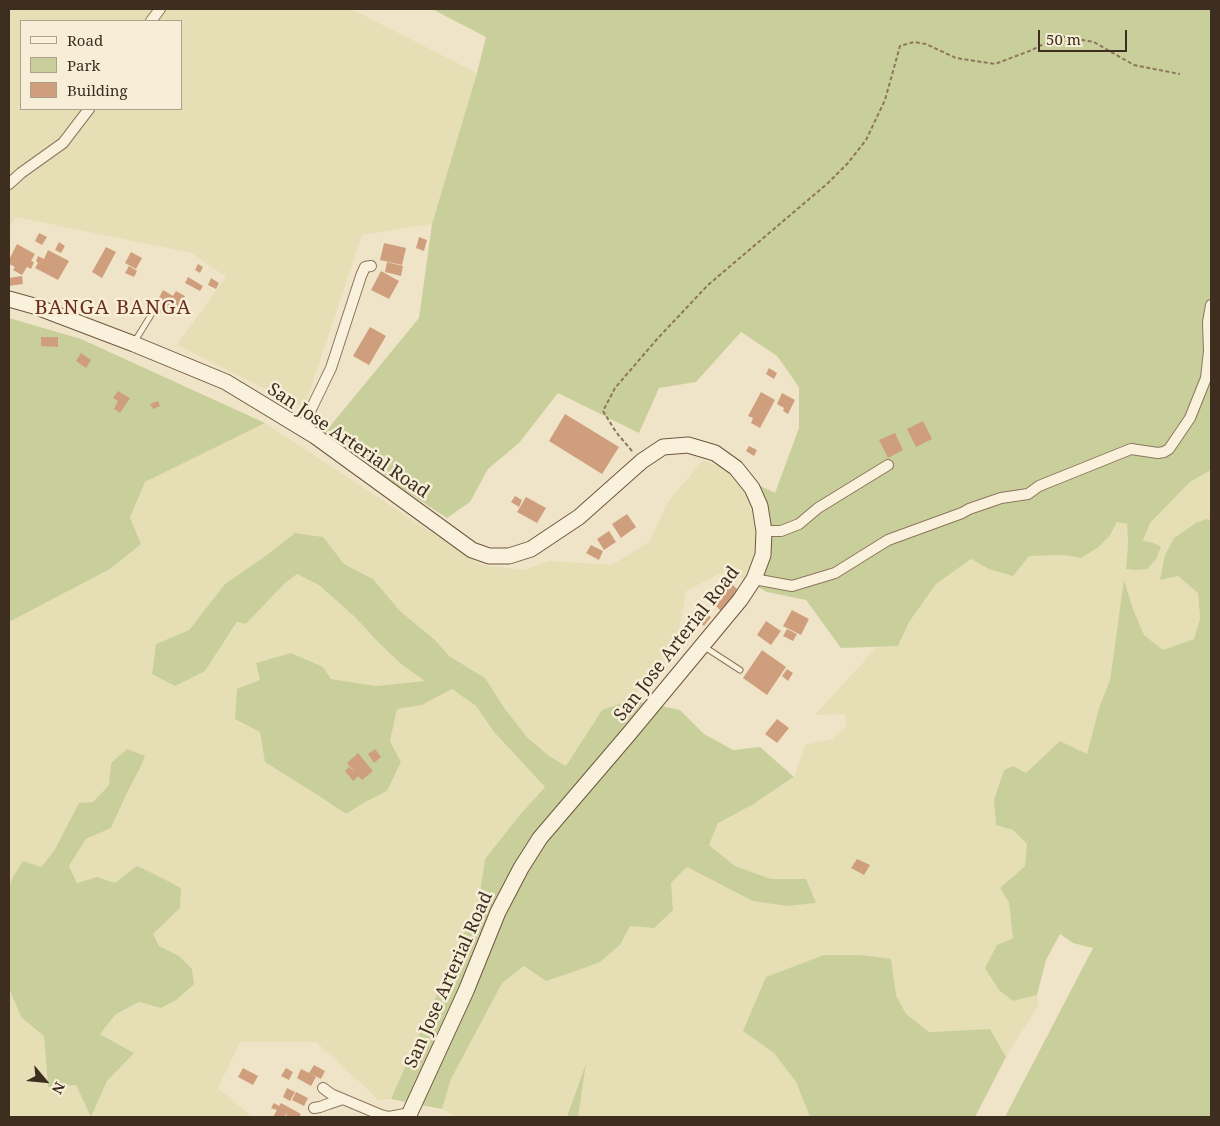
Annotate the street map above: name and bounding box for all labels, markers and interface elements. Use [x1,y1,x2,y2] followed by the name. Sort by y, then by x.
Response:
[20,20,182,110] legend
[1040,20,1129,52] scale bar
[1046,29,1081,49] text: 50 m
[67,30,103,50] text: Road
[67,55,100,75] text: Park
[67,80,128,100] text: Building
[33,296,193,320] district label: BANGA BANGA
[263,379,433,503] street label: San Jose Arterial Road
[610,562,744,726] street label: San Jose Arterial Road
[400,889,498,1071] street label: San Jose Arterial Road
[20,1056,70,1106] north arrow
[48,1079,70,1098] text: N

